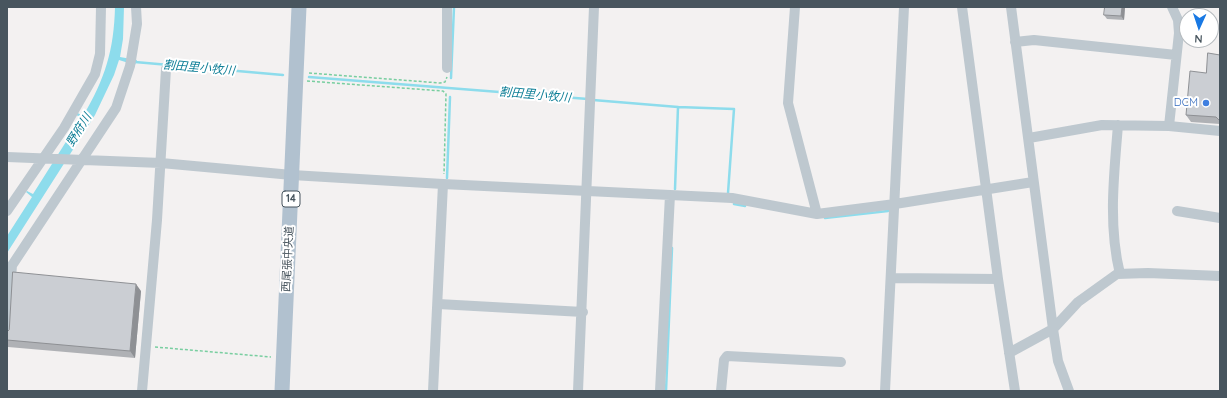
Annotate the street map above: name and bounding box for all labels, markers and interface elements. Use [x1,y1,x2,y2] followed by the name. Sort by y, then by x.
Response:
[1179,8,1219,48] north arrow
[1194,32,1203,46] text: N
[163,58,235,78] water label: 割田里小牧川
[499,85,571,105] water label: 割田里小牧川
[1174,96,1198,110] place label: DCM
[1201,98,1211,108] marker: DCM
[63,111,95,149] water label: 野府川
[282,191,300,207] road number: 14
[280,226,296,292] street label: 西尾張中央道

